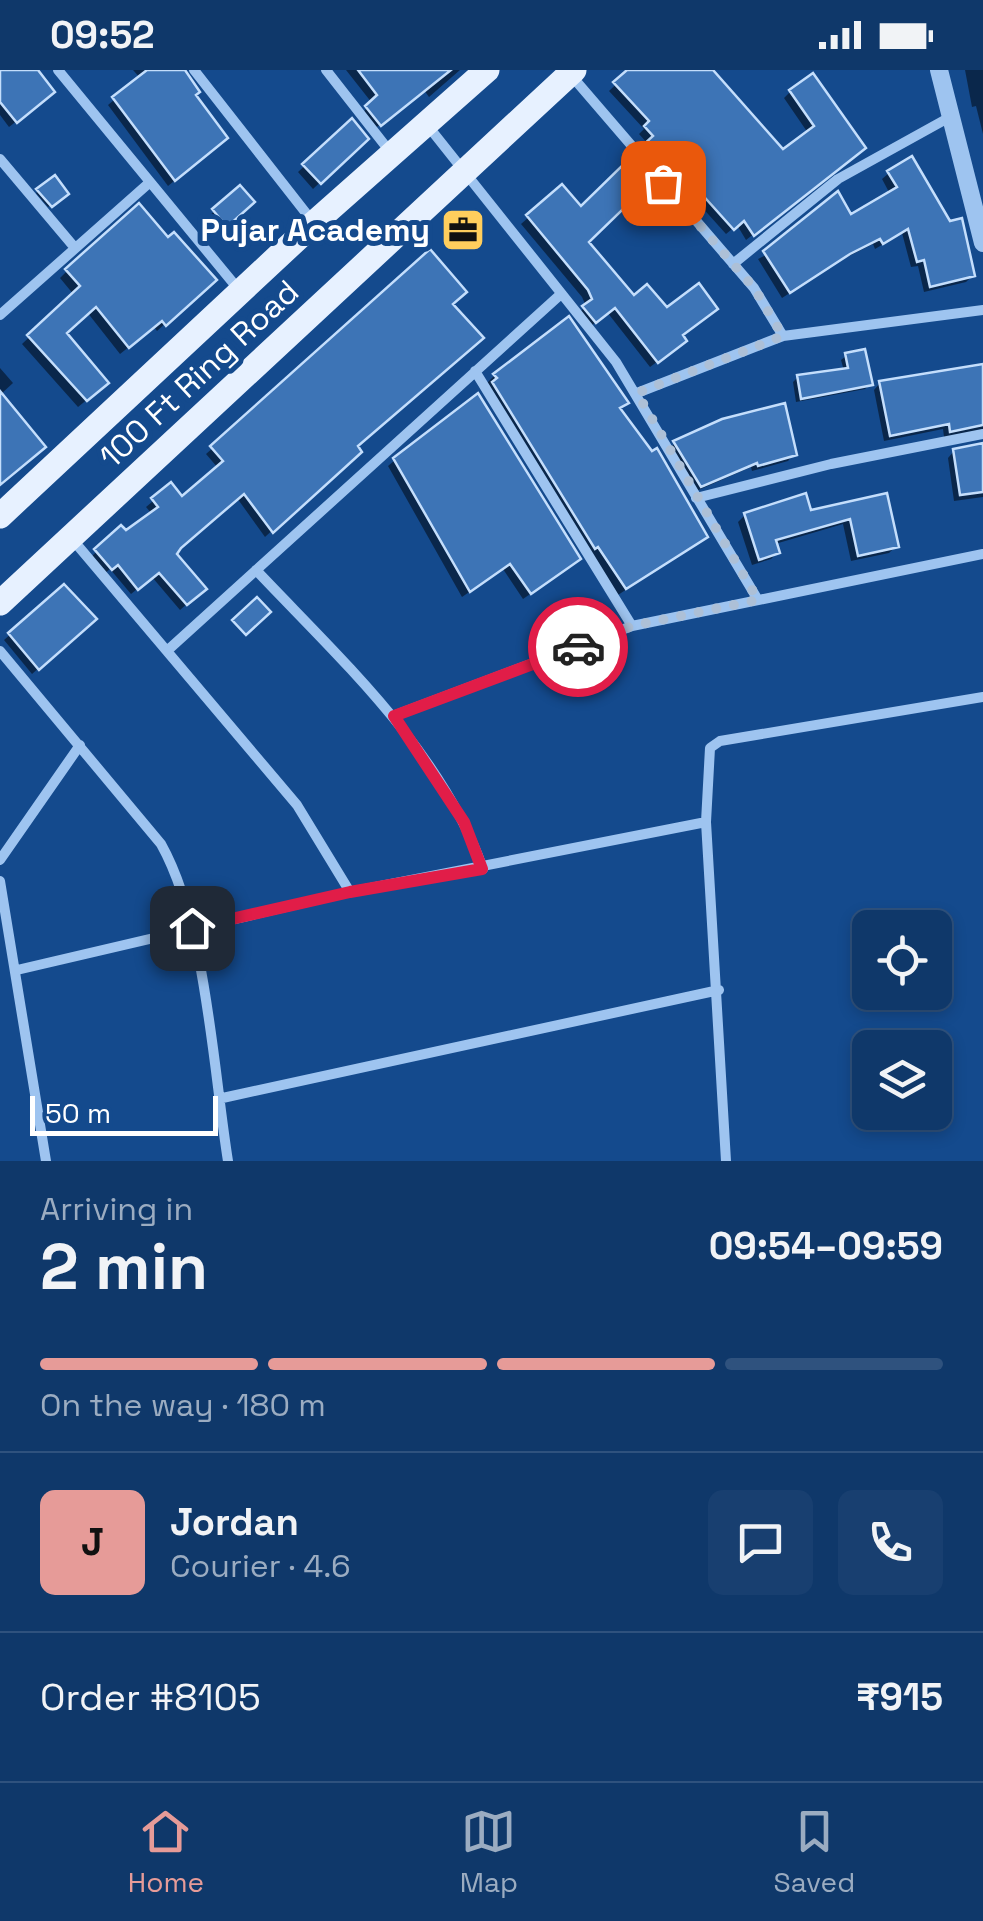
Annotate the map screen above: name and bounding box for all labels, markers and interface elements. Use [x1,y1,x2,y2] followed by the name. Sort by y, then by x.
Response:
[50,11,155,59] text: 09:52
[621,141,706,226] pin
[636,156,691,211] icon: bag
[440,207,486,253] office icon: Pujar Academy
[201,210,430,250] place label: Pujar Academy
[91,271,307,477] street label: 100 Ft Ring Road
[528,597,628,697] courier
[551,620,606,675] icon: car
[150,886,235,971] pin
[165,901,220,956] icon: home
[852,910,952,1130] map controls
[852,910,952,1010] button: locate
[852,1030,952,1130] button: layers
[30,1091,218,1136] scale bar
[45,1095,111,1131] text: 50 m
[40,1189,193,1229] text: Arriving in
[709,1222,943,1270] text: 09:54–09:59
[40,1225,208,1308] text: 2 min
[40,1385,326,1425] text: On the way · 180 m
[708,1490,813,1595] button: chat
[838,1490,943,1595] button: phone
[170,1498,299,1546] text: Jordan
[81,1518,104,1566] text: J
[170,1546,351,1586] text: Courier · 4.6
[40,1673,261,1721] text: Order #8105
[856,1673,943,1721] text: ₹915
[128,1804,204,1900] tab: Home
[460,1804,518,1900] tab: Map
[774,1804,855,1900] tab: Saved

